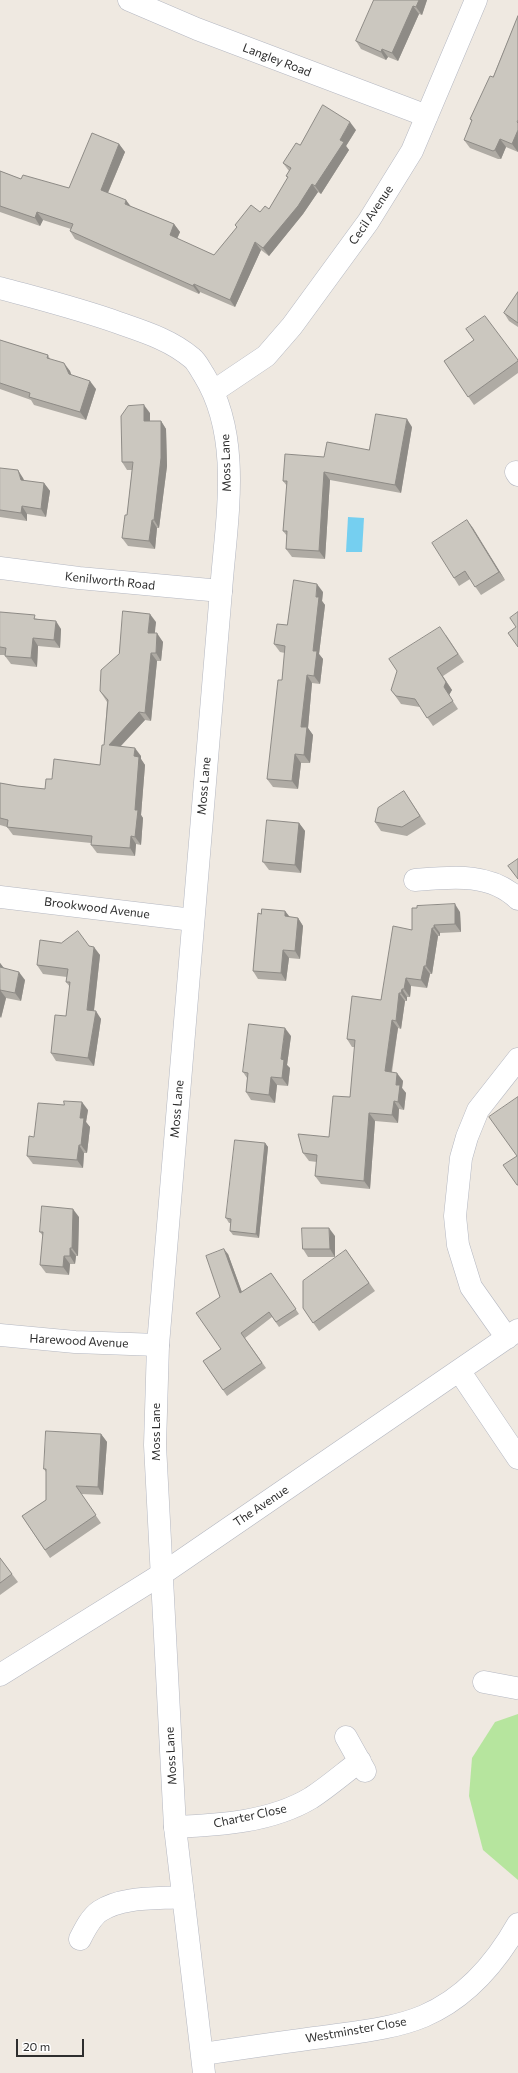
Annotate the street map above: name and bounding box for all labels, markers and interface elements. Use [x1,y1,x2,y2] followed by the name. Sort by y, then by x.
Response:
[241,40,313,80] street label: Langley Road
[346,182,396,248] street label: Cecil Avenue
[218,434,234,492] street label: Moss Lane
[64,569,156,593] street label: Kenilworth Road
[194,756,214,816] street label: Moss Lane
[43,894,151,922] street label: Brookwood Avenue
[167,1079,187,1139] street label: Moss Lane
[29,1331,129,1351] street label: Harewood Avenue
[149,1403,163,1461] street label: Moss Lane
[231,1482,291,1530] street label: The Avenue
[162,1727,180,1785] street label: Moss Lane
[212,1801,288,1831] street label: Charter Close
[304,2014,408,2046] street label: Westminster Close
[18,2031,86,2057] scale bar
[23,2039,50,2053] text: 20 m

